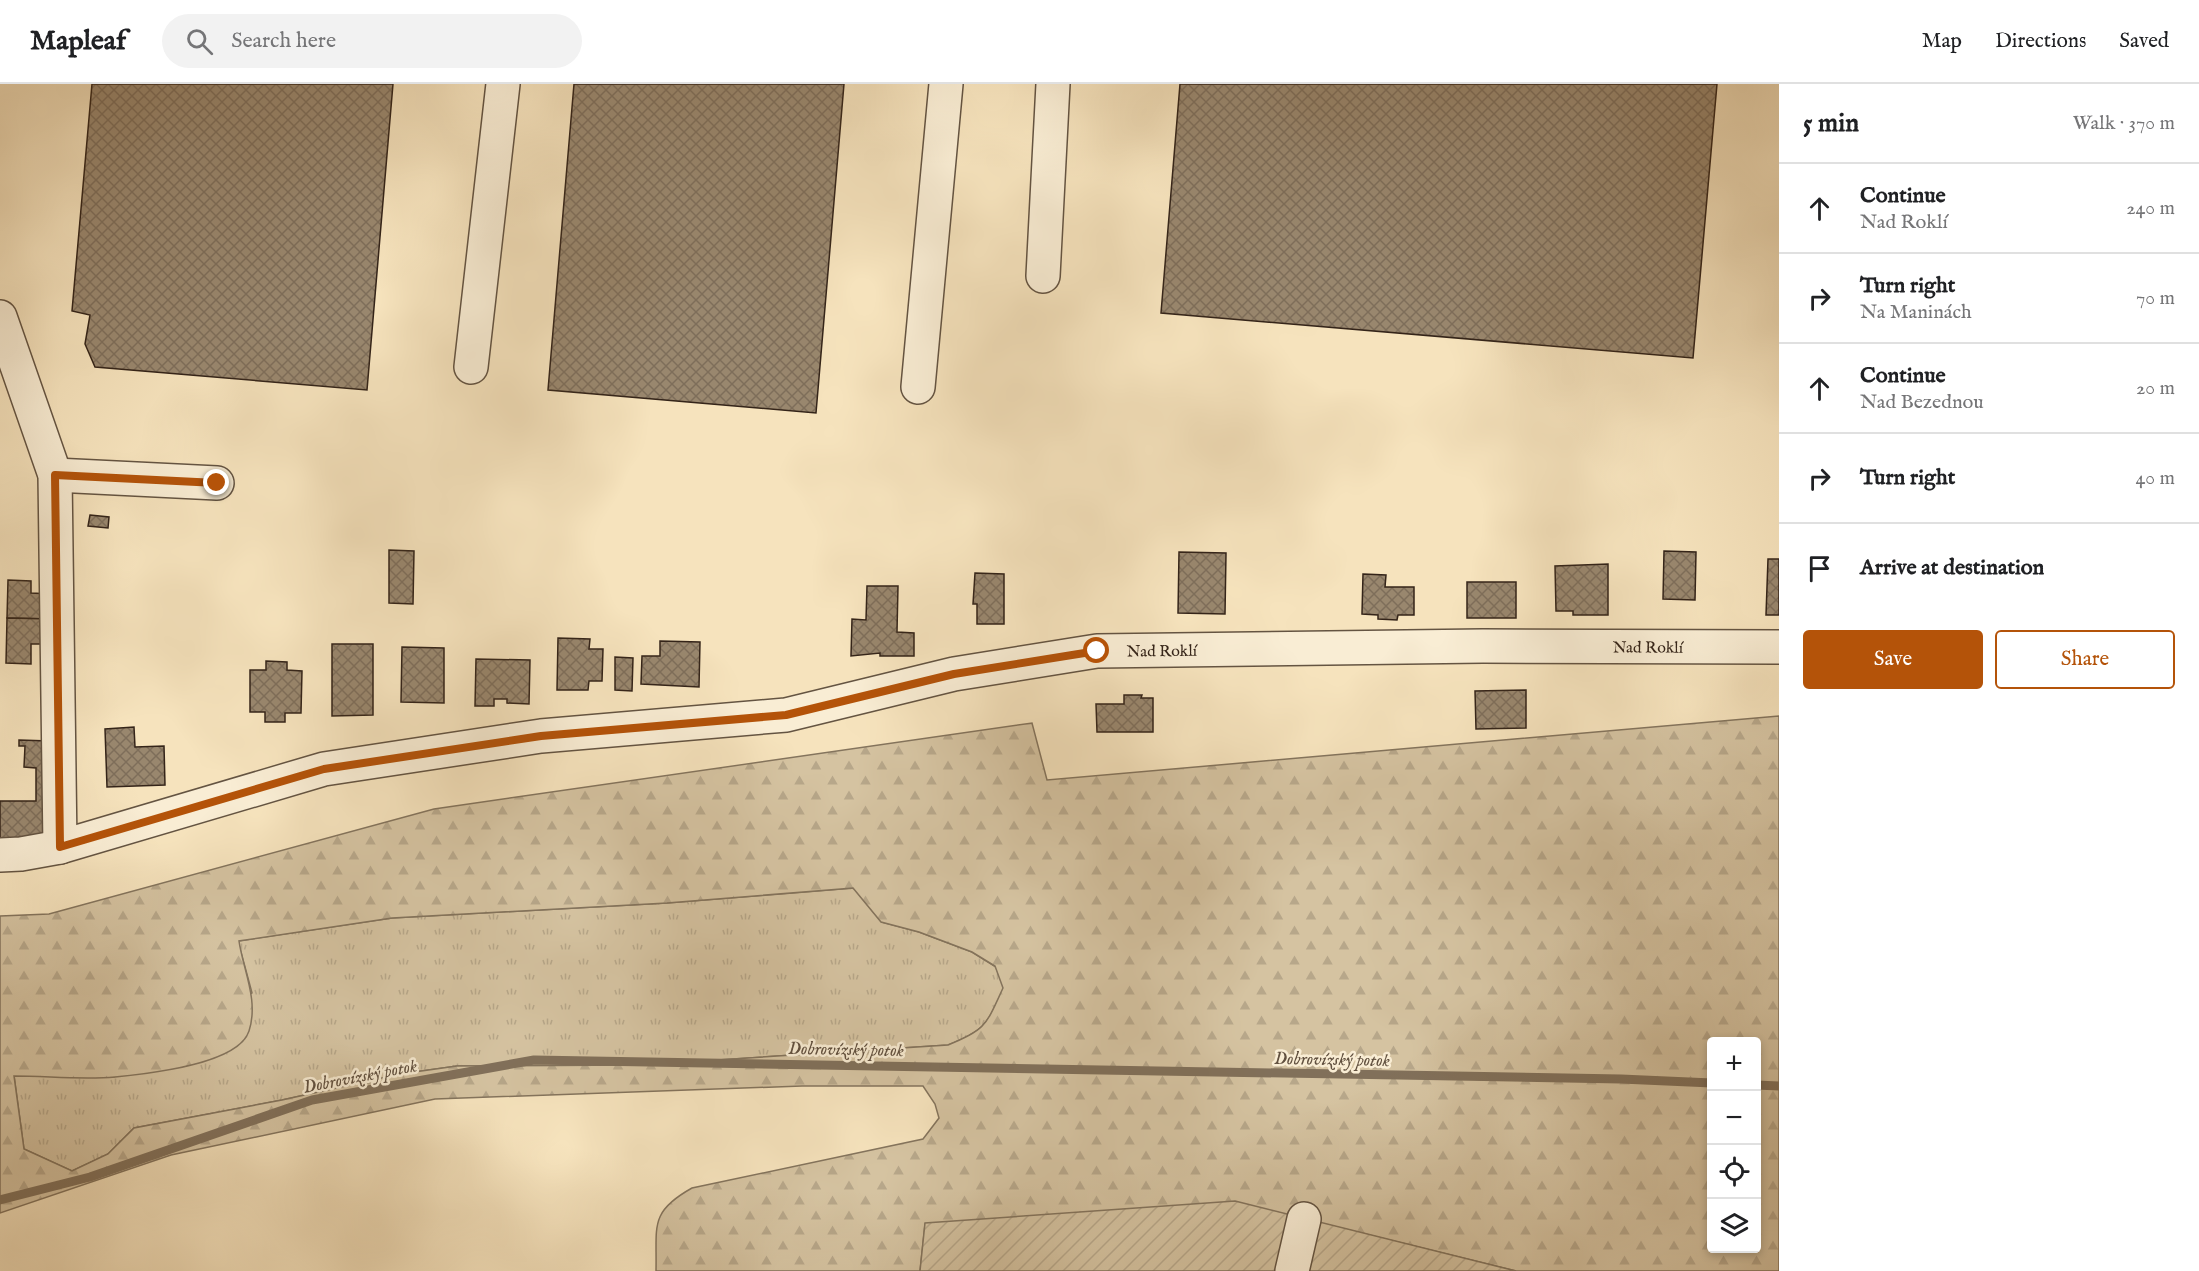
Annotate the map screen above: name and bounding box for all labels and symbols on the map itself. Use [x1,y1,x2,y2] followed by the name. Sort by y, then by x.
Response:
[203,469,229,495] route end
[1083,637,1109,663] route start
[1613,638,1685,659] street label: Nad Roklí
[1127,642,1199,663] street label: Nad Roklí
[788,1038,904,1063] water label: Dobrovízský potok
[1274,1048,1390,1073] water label: Dobrovízský potok
[301,1055,419,1100] water label: Dobrovízský potok

